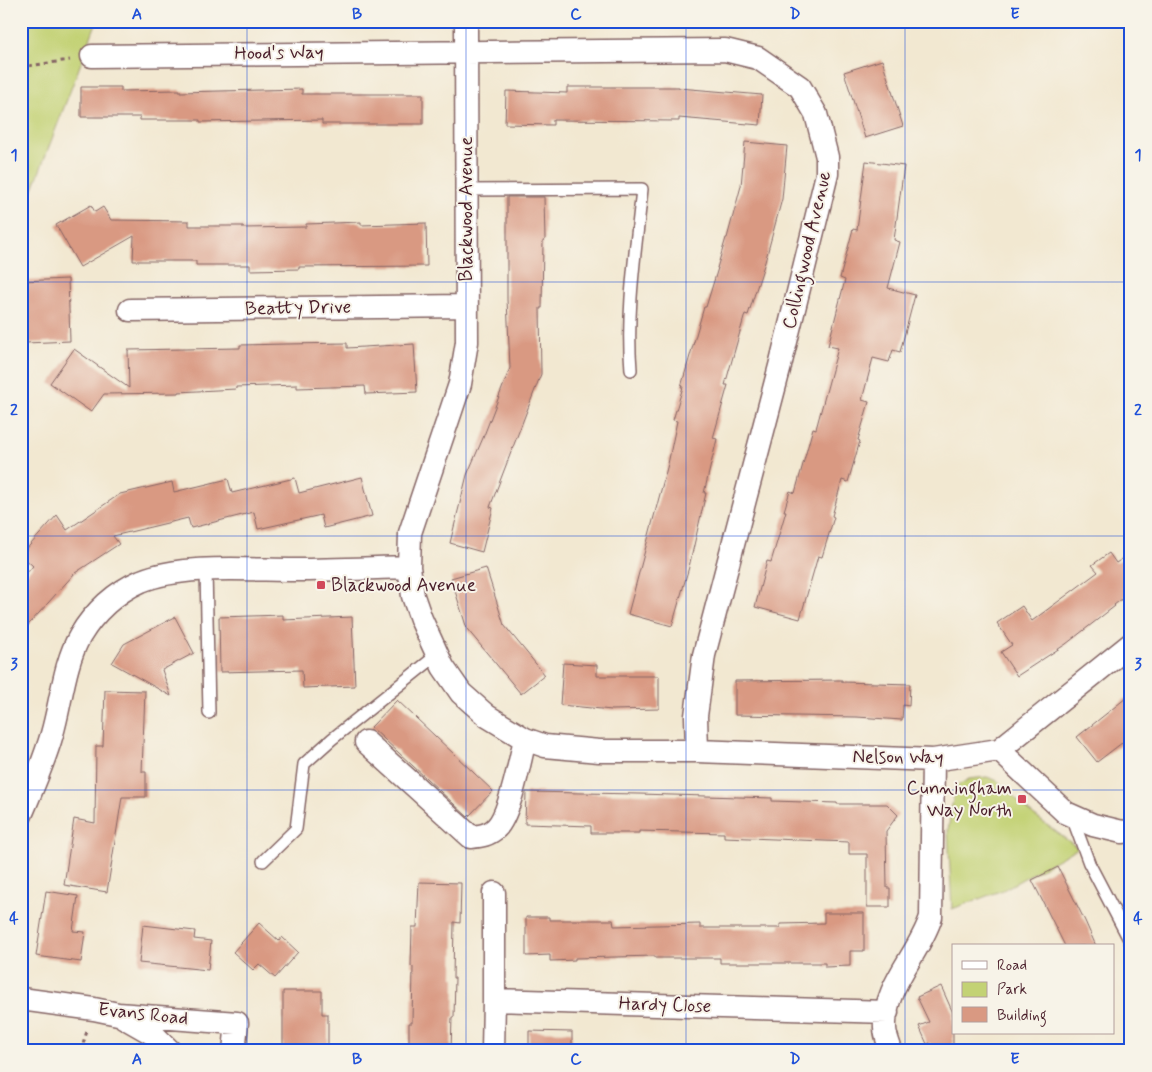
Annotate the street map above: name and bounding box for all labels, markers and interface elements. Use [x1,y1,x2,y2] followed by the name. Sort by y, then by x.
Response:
[132,4,142,25] text: A
[352,4,362,25] text: B
[570,4,582,25] text: C
[789,4,801,25] text: D
[1010,4,1020,25] text: E
[234,40,324,66] street label: Hood's Way
[454,136,479,282] street label: Blackwood Avenue
[10,145,18,166] text: 1
[1134,145,1142,166] text: 1
[777,169,840,332] street label: Collingwood Avenue
[245,295,351,322] street label: Beatty Drive
[10,400,18,421] text: 2
[1134,400,1142,421] text: 2
[331,573,476,598] place label: Blackwood Avenue
[315,579,327,591] marker: Blackwood Avenue
[10,654,18,675] text: 3
[1134,654,1142,675] text: 3
[853,745,943,770] street label: Nelson Way
[907,776,1012,823] place label: Cunningham Way North
[1016,793,1028,805] marker: Cunningham Way North
[9,908,19,929] text: 4
[1133,908,1143,929] text: 4
[952,944,1114,1034] legend
[997,956,1027,976] text: Road
[997,980,1027,1000] text: Park
[618,991,712,1020] street label: Hardy Close
[97,997,189,1031] street label: Evans Road
[997,1006,1047,1027] text: Building
[132,1049,142,1070] text: A
[352,1049,362,1070] text: B
[570,1049,582,1070] text: C
[789,1049,801,1070] text: D
[1010,1049,1020,1070] text: E

